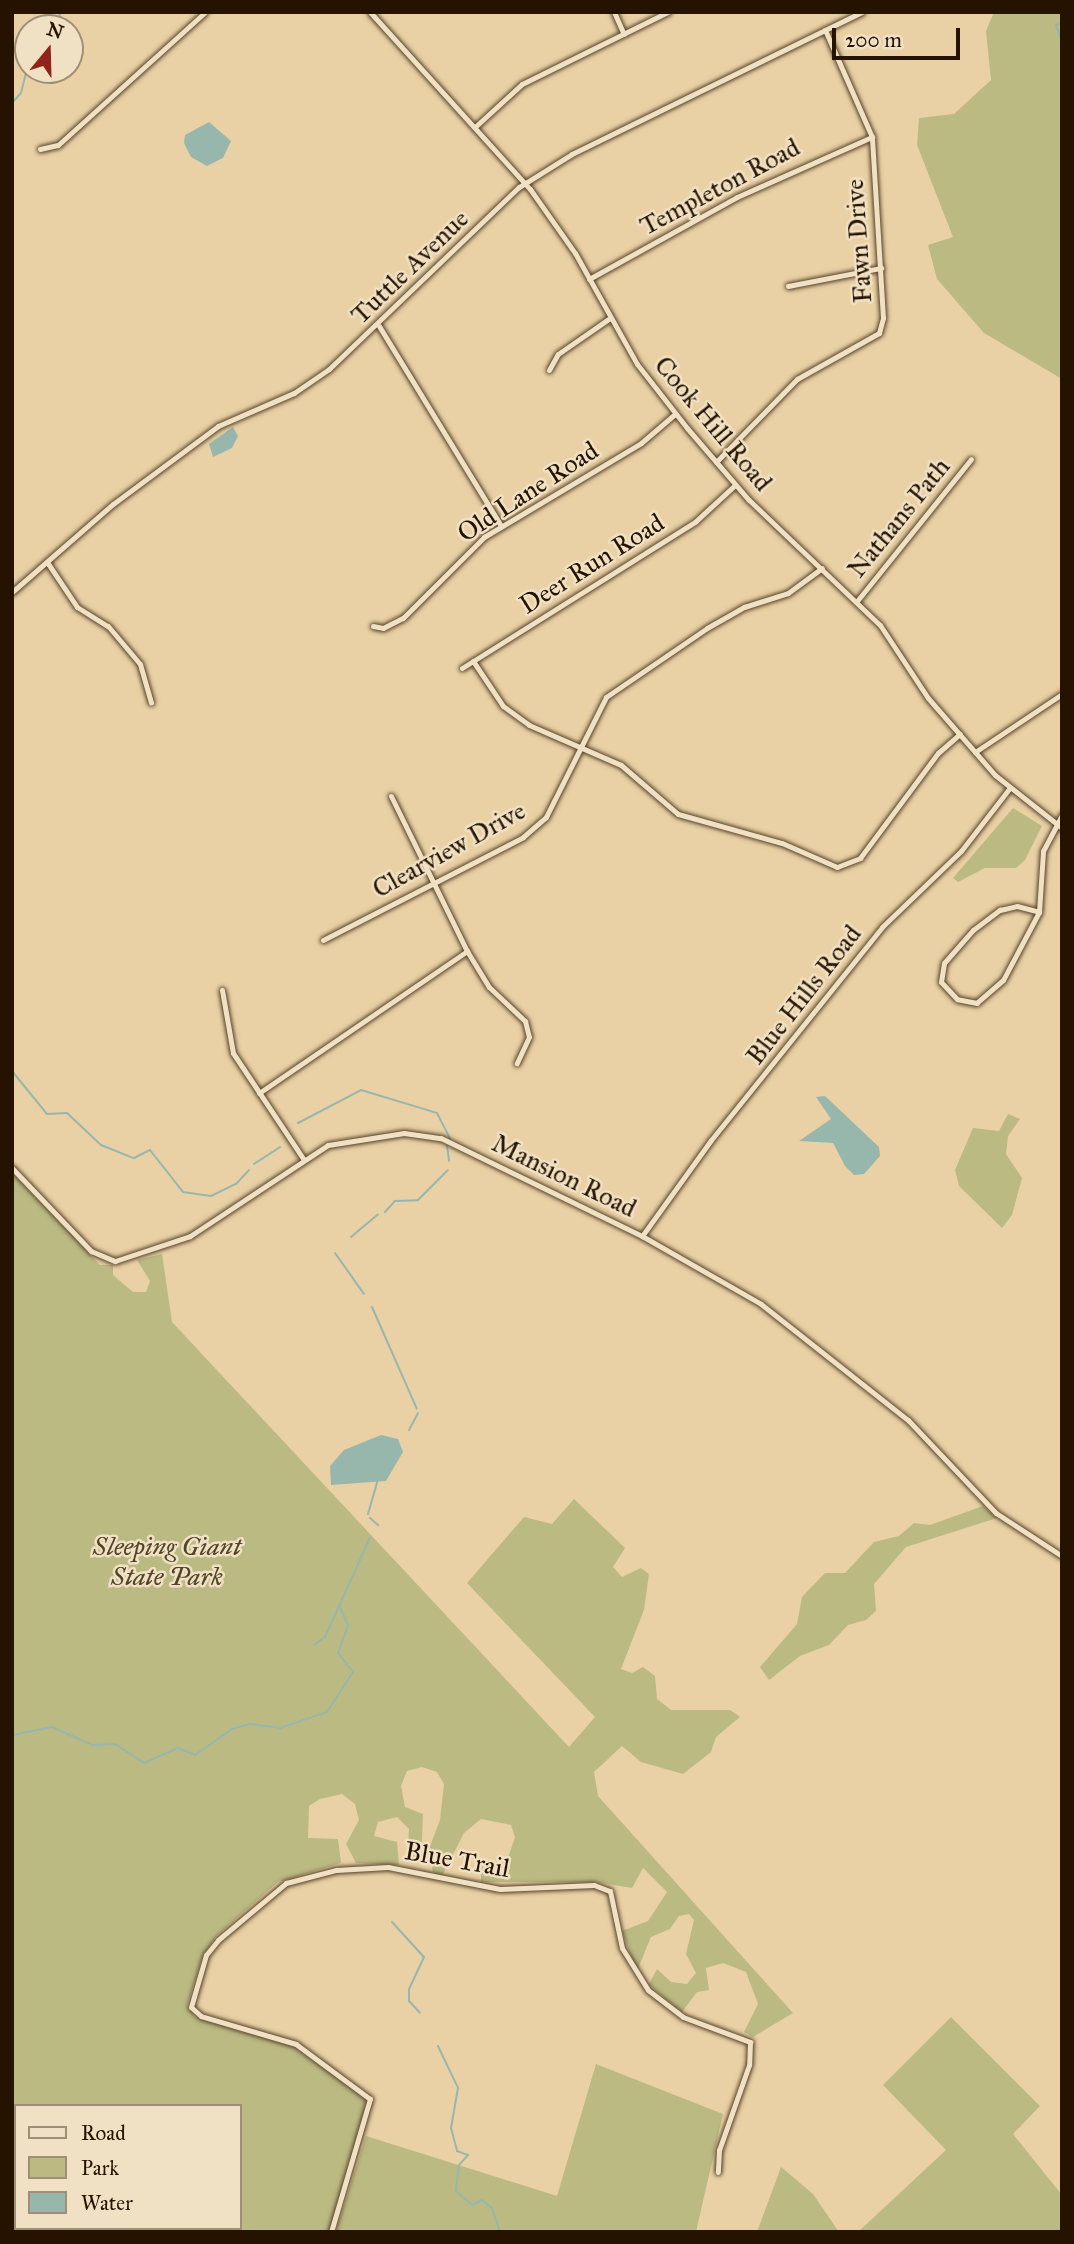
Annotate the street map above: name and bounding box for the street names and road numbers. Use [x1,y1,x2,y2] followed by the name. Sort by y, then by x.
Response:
[635,132,805,242] street label: Templeton Road
[839,178,879,304] street label: Fawn Drive
[345,203,475,331] street label: Tuttle Avenue
[648,350,778,498] street label: Cook Hill Road
[452,435,604,549] street label: Old Lane Road
[841,452,957,584] street label: Nathans Path
[514,507,670,621] street label: Deer Run Road
[367,795,531,905] street label: Clearview Drive
[740,919,868,1071] street label: Blue Hills Road
[487,1128,641,1224] street label: Mansion Road
[402,1835,512,1885] street label: Blue Trail

